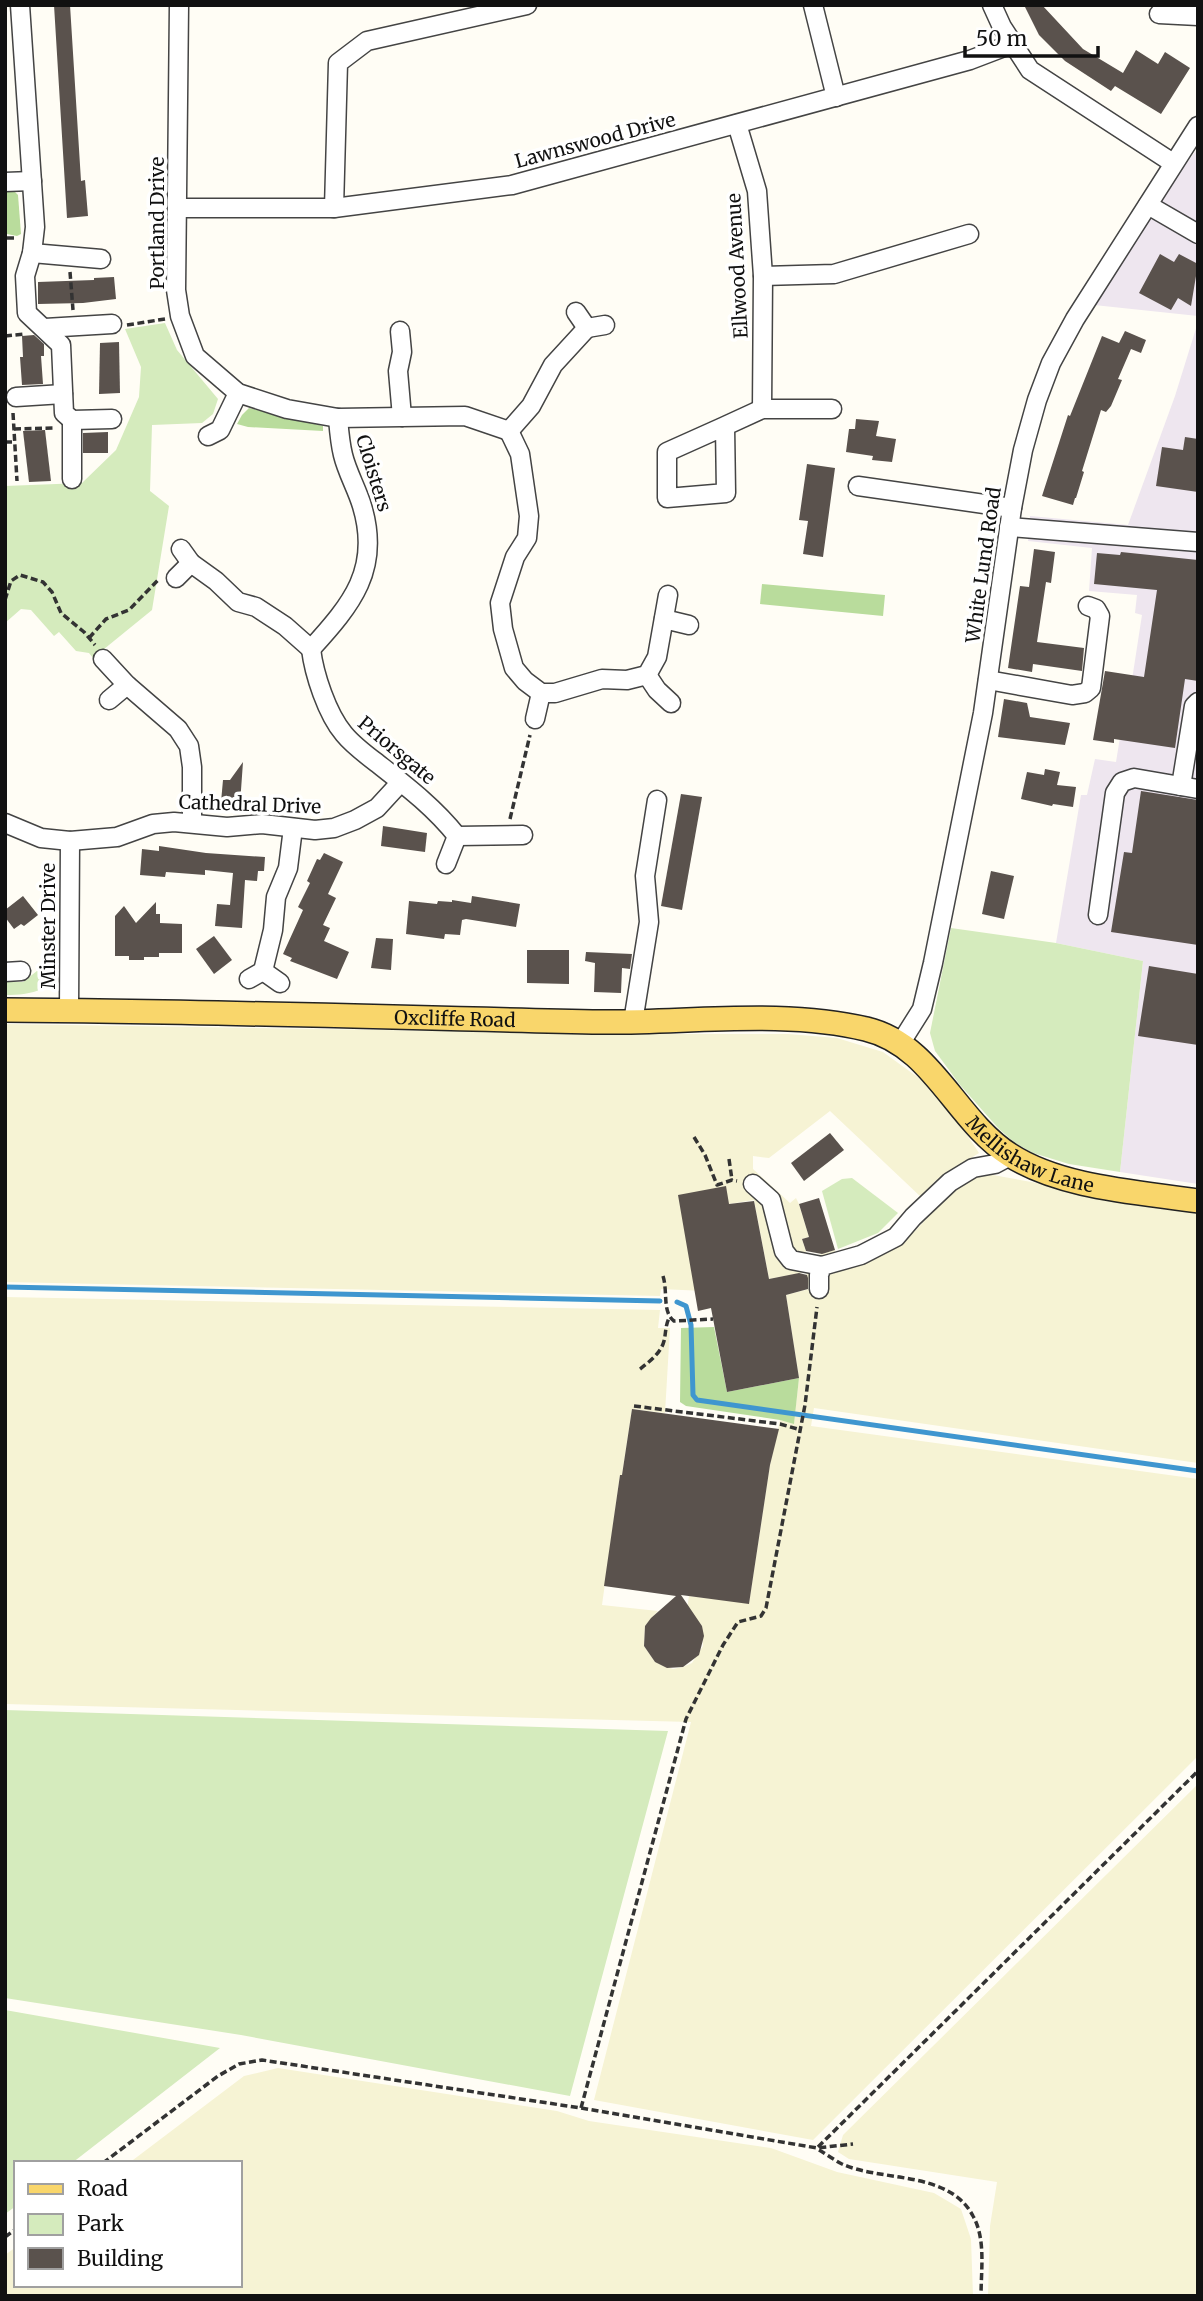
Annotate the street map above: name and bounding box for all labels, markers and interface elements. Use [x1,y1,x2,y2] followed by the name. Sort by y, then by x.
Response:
[965,14,1098,58] scale bar
[976,25,1027,52] text: 50 m
[512,107,678,173] street label: Lawnswood Drive
[145,157,169,289] street label: Portland Drive
[721,193,753,339] street label: Ellwood Avenue
[351,432,397,514] street label: Cloisters
[960,485,1006,646] street label: White Lund Road
[353,711,441,789] street label: Priorsgate
[178,790,322,818] street label: Cathedral Drive
[36,863,60,989] street label: Minster Drive
[394,1005,516,1032] street label: Oxcliffe Road
[961,1111,1096,1197] street label: Mellishaw Lane
[14,2161,242,2287] legend
[77,2175,128,2202] text: Road
[77,2210,124,2237] text: Park
[77,2245,164,2272] text: Building

